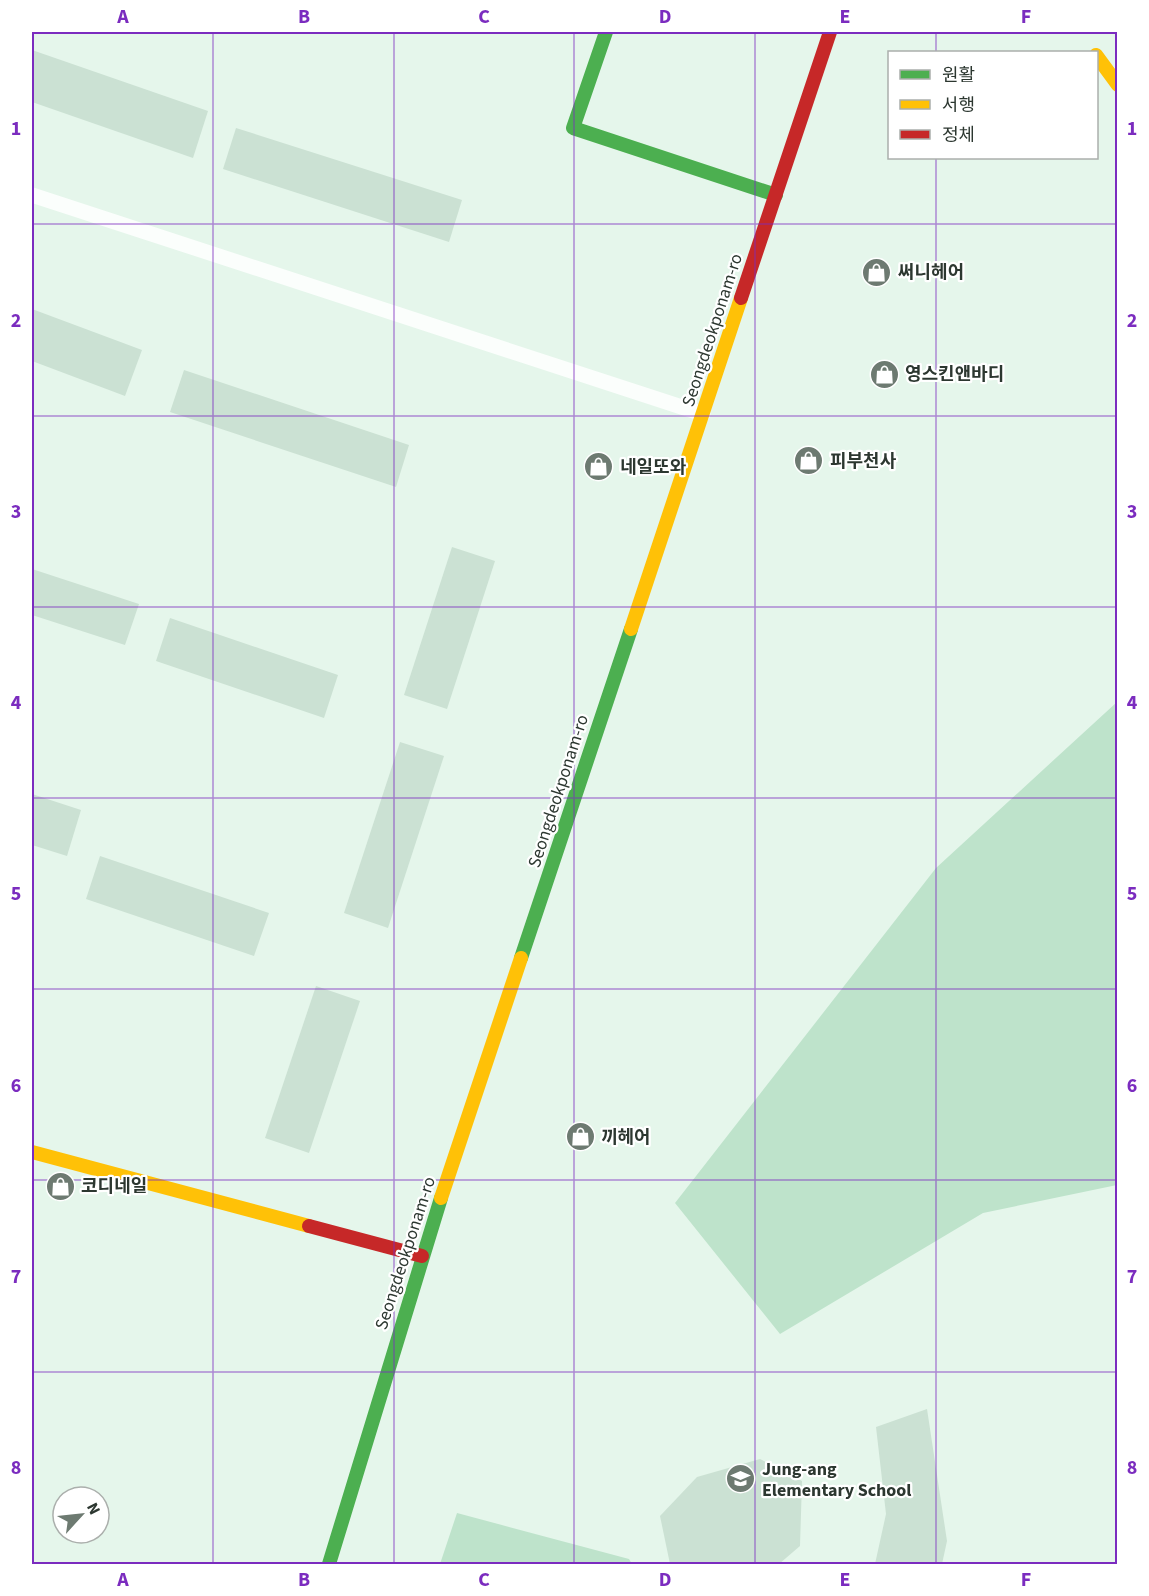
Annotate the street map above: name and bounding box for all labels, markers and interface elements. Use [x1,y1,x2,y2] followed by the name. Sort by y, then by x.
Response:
[116,3,129,31] text: A
[298,3,310,31] text: B
[478,3,490,31] text: C
[659,3,671,31] text: D
[840,3,850,31] text: E
[1021,3,1031,31] text: F
[888,51,1098,159] legend
[942,63,975,88] text: 원활
[942,93,975,118] text: 서행
[11,115,21,143] text: 1
[1127,115,1137,143] text: 1
[942,123,975,148] text: 정체
[676,250,749,410] street label: Seongdeokponam-ro
[861,256,893,288] shop icon: 써니헤어
[898,260,964,285] place label: 써니헤어
[11,307,21,335] text: 2
[1127,307,1137,335] text: 2
[868,358,900,390] shop icon: 영스킨앤바디
[905,362,1004,387] place label: 영스킨앤바디
[793,445,825,477] shop icon: 피부천사
[830,449,897,474] place label: 피부천사
[583,451,615,483] shop icon: 네일또와
[620,455,687,480] place label: 네일또와
[11,498,21,526] text: 3
[1127,498,1137,526] text: 3
[11,689,22,717] text: 4
[1127,689,1138,717] text: 4
[522,711,595,871] street label: Seongdeokponam-ro
[11,880,21,908] text: 5
[1127,880,1137,908] text: 5
[11,1072,21,1100] text: 6
[1127,1072,1137,1100] text: 6
[564,1121,596,1153] shop icon: 끼헤어
[601,1125,651,1150] place label: 끼헤어
[44,1170,76,1202] shop icon: 코디네일
[369,1173,442,1333] street label: Seongdeokponam-ro
[81,1174,147,1199] place label: 코디네일
[11,1263,21,1291] text: 7
[1127,1263,1137,1291] text: 7
[11,1454,21,1482] text: 8
[1127,1454,1137,1482] text: 8
[762,1457,912,1503] place label: Jung-ang Elementary School
[725,1463,757,1495] school or university icon: Jung-ang Elementary School
[51,1485,111,1545] north arrow
[81,1499,106,1518] text: N
[116,1566,129,1594] text: A
[298,1566,310,1594] text: B
[478,1566,490,1594] text: C
[659,1566,671,1594] text: D
[840,1566,850,1594] text: E
[1021,1566,1031,1594] text: F

